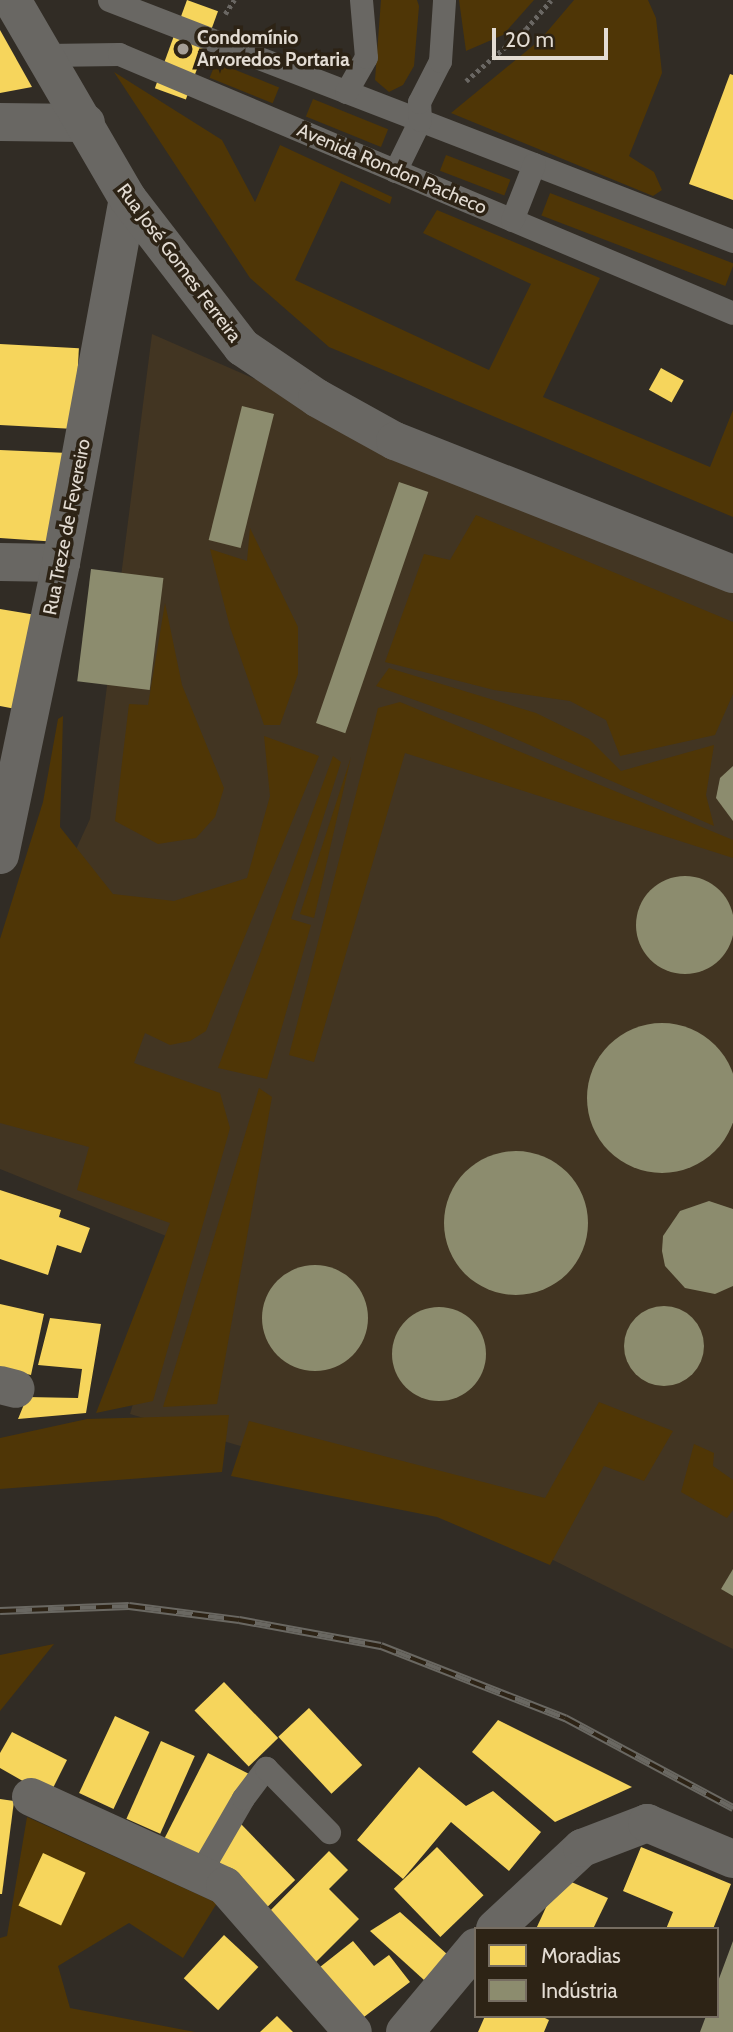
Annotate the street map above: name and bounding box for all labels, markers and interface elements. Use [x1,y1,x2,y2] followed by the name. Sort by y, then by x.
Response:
[495,14,610,58] scale bar
[197,27,350,71] place label: Condomínio Arvoredos Portaria
[505,27,554,52] text: 20 m
[175,41,191,57] marker: Condomínio Arvoredos Portaria
[294,119,490,219] street label: Avenida Rondon Pacheco
[112,179,246,347] street label: Rua José Gomes Ferreira
[39,437,95,617] street label: Rua Treze de Fevereiro
[474,1927,719,2018] legend
[541,1943,621,1968] text: Moradias
[541,1978,618,2003] text: Indústria

